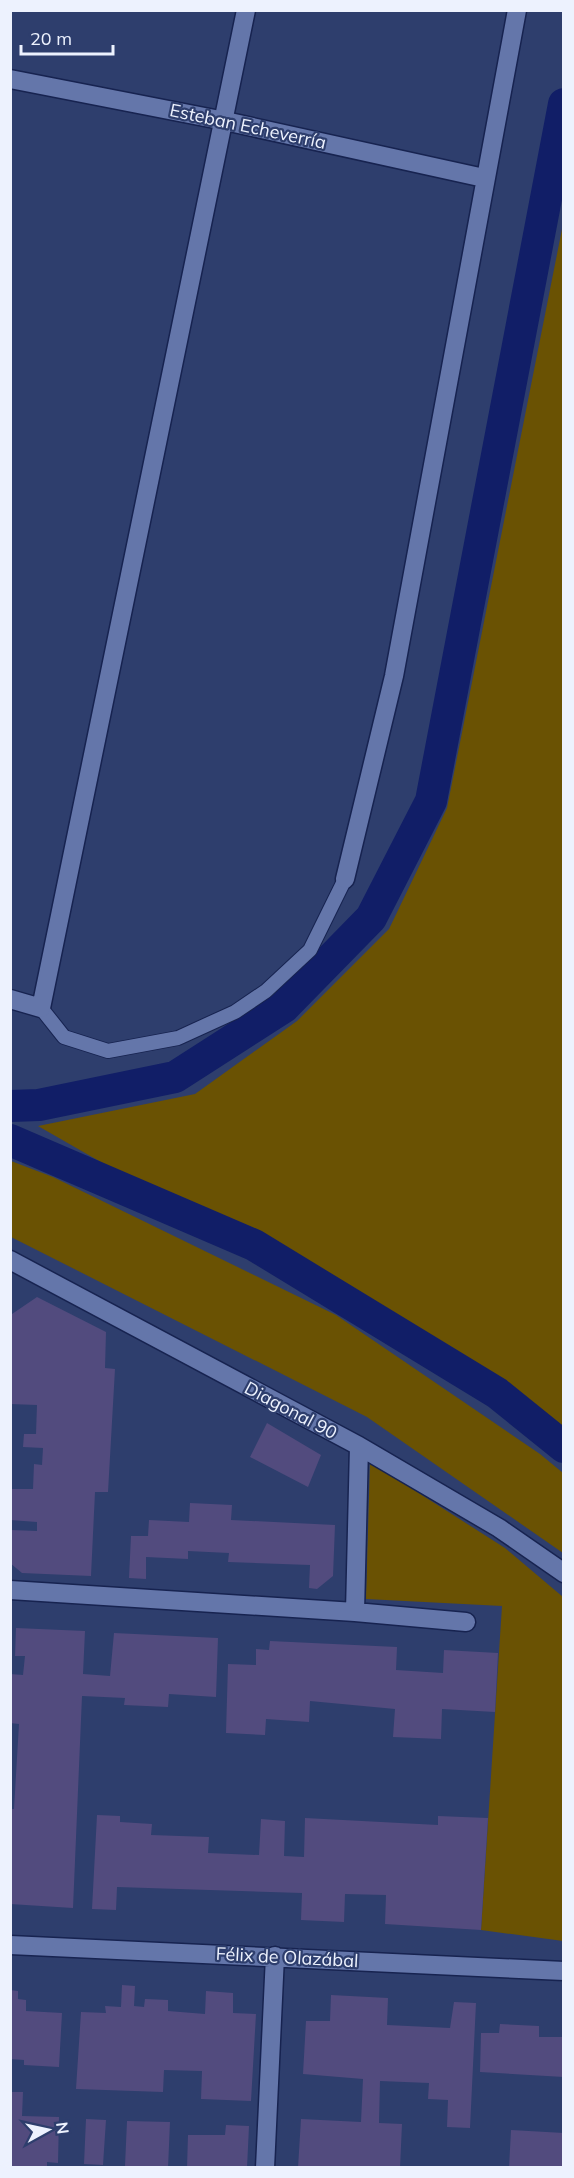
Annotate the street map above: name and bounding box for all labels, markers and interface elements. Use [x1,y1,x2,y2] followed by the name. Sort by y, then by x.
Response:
[21,18,112,56] scale bar
[30,27,72,50] text: 20 m
[168,98,328,154] street label: Esteban Echeverría
[241,1376,341,1444] street label: Diagonal 90
[215,1942,359,1972] street label: Félix de Olazábal
[18,2100,78,2160] north arrow
[52,2121,74,2135] text: N

